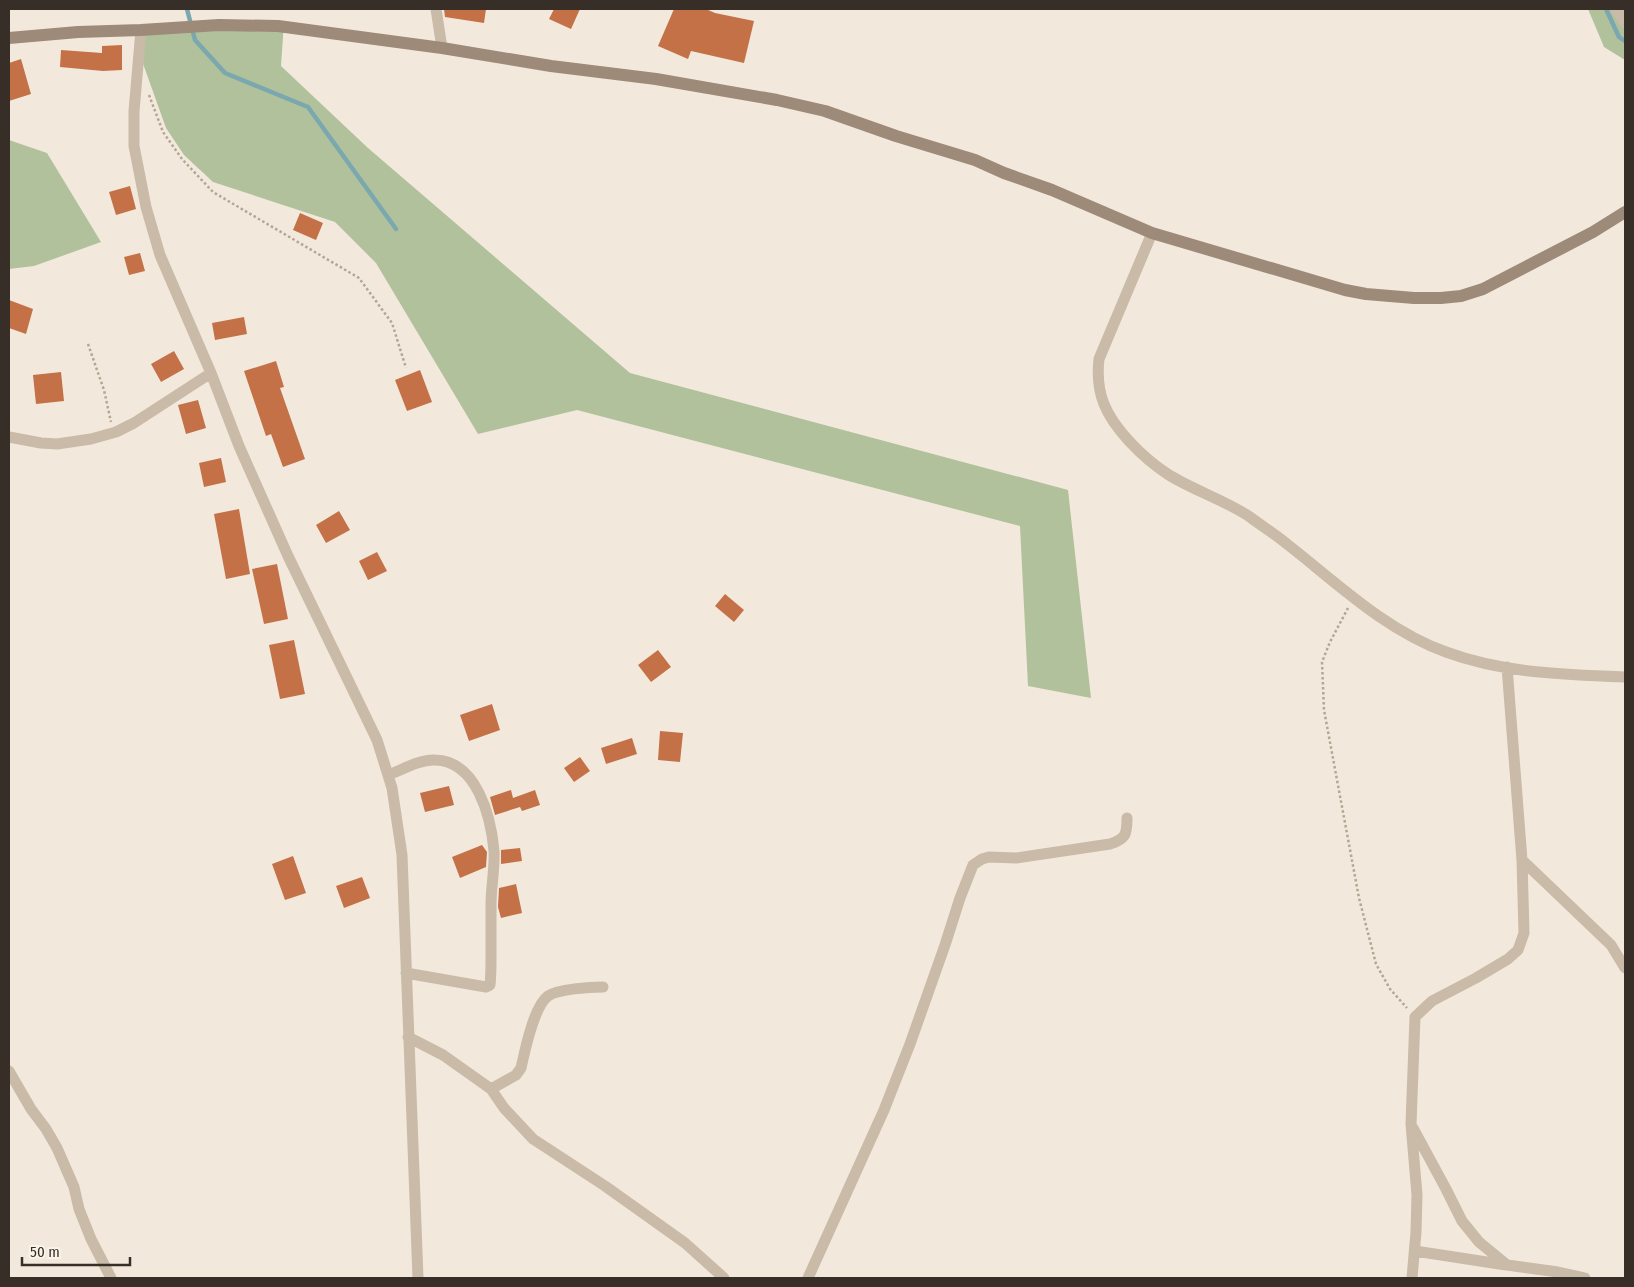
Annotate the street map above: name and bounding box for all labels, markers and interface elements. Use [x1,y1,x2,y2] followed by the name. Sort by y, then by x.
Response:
[22,1234,130,1266] scale bar
[30,1243,60,1261] text: 50 m

